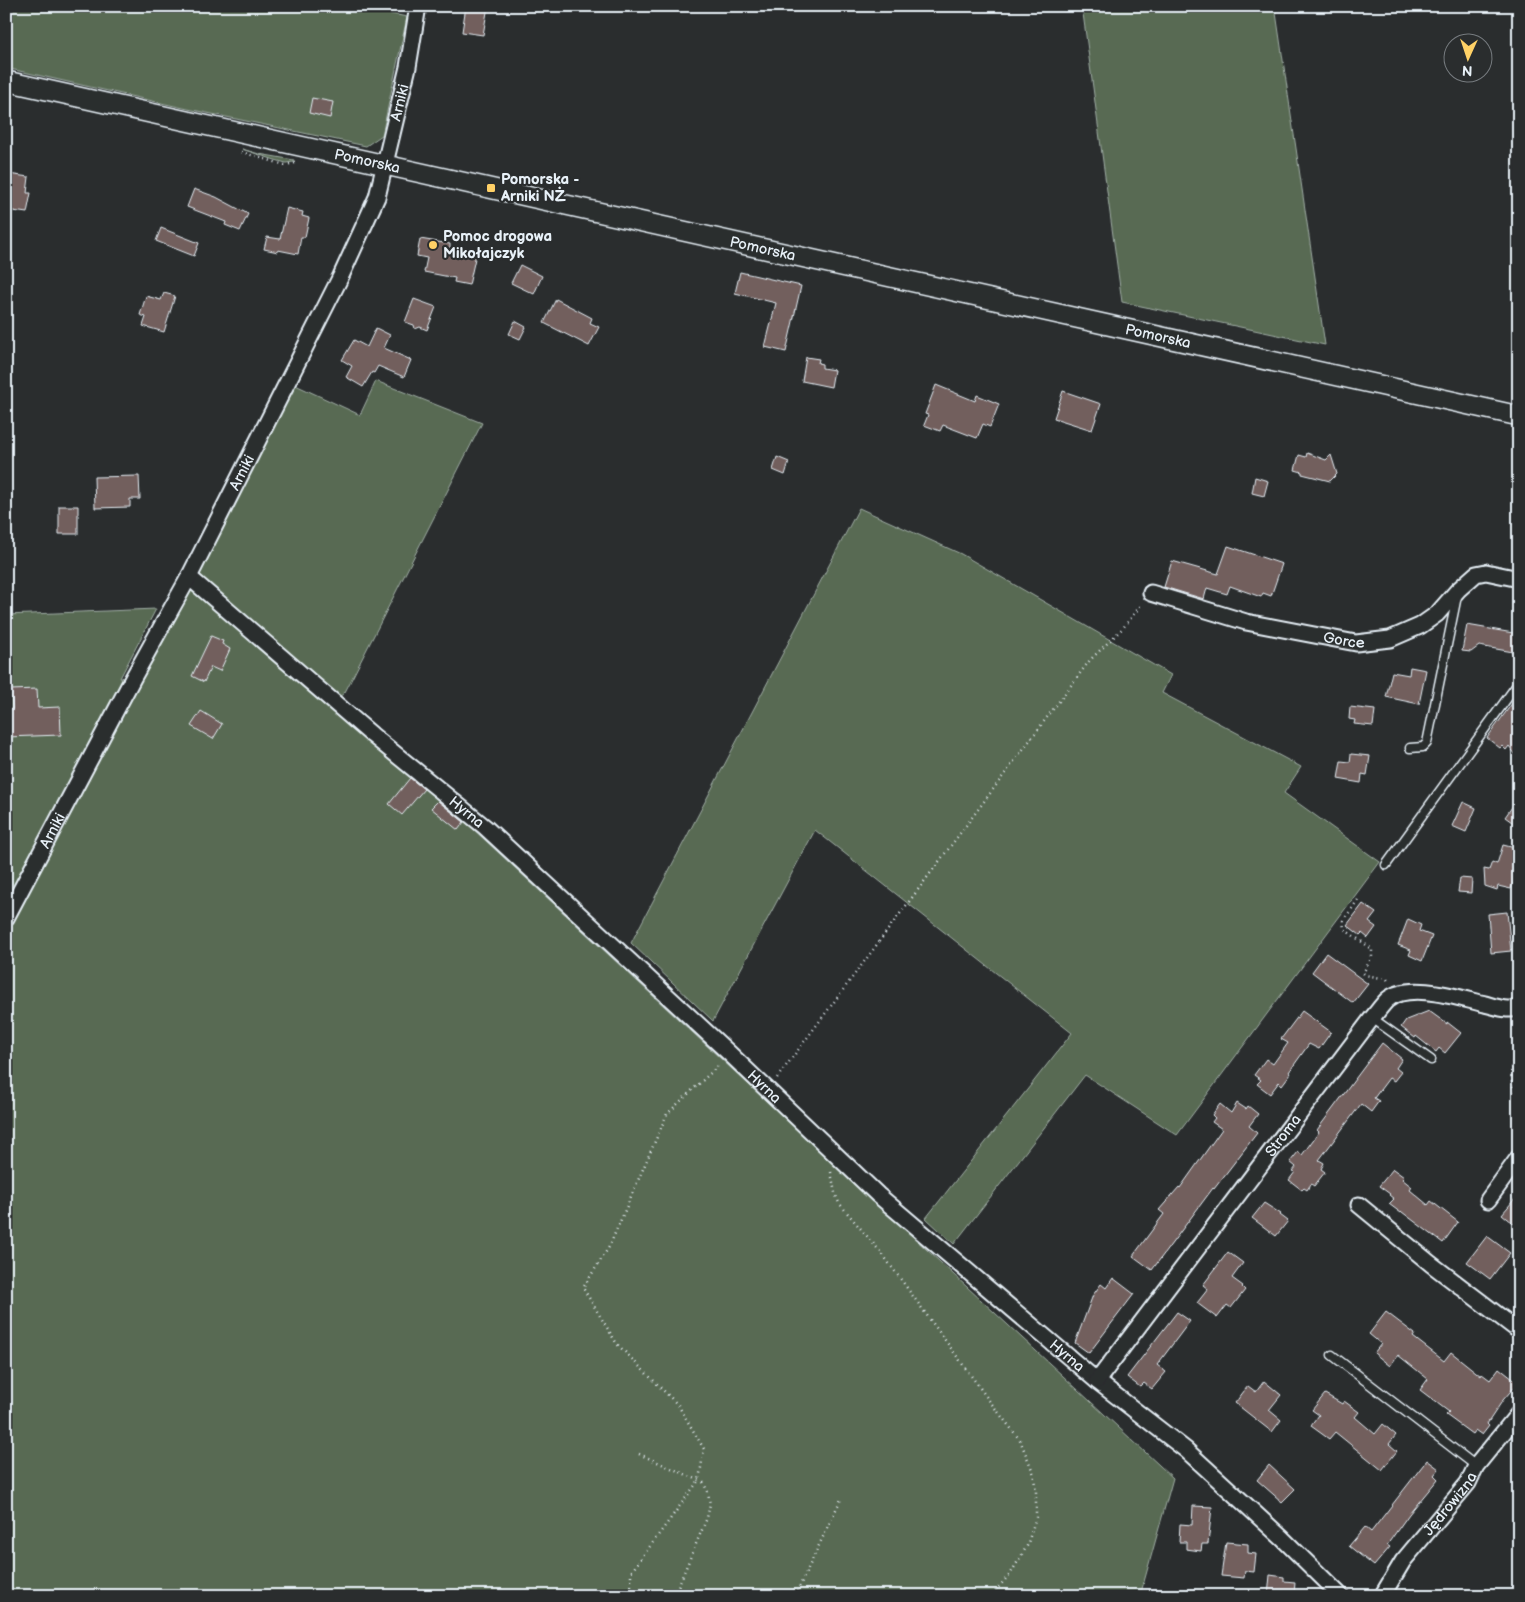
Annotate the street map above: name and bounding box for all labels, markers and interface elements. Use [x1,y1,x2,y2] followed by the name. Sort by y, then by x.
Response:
[1442,32,1492,82] north arrow
[1462,62,1473,79] text: N
[386,82,414,123] street label: Arniki
[332,145,402,178] street label: Pomorska
[500,170,579,206] place label: Pomorska - Arniki NŻ
[485,182,497,194] marker: Pomorska - Arniki NŻ
[443,227,552,263] place label: Pomoc drogowa Mikołajczyk
[728,233,797,266] street label: Pomorska
[427,239,439,251] marker: Pomoc drogowa Mikołajczyk
[1123,320,1193,353] street label: Pomorska
[225,452,259,494] street label: Arniki
[1321,628,1366,653] street label: Gorce
[445,793,488,833] street label: Hyrna
[36,810,70,852] street label: Arniki
[743,1066,785,1108] street label: Hyrna
[1261,1111,1306,1161] street label: Stroma
[1045,1336,1088,1376] street label: Hyrna
[1419,1469,1482,1540] street label: Jędrowizna

